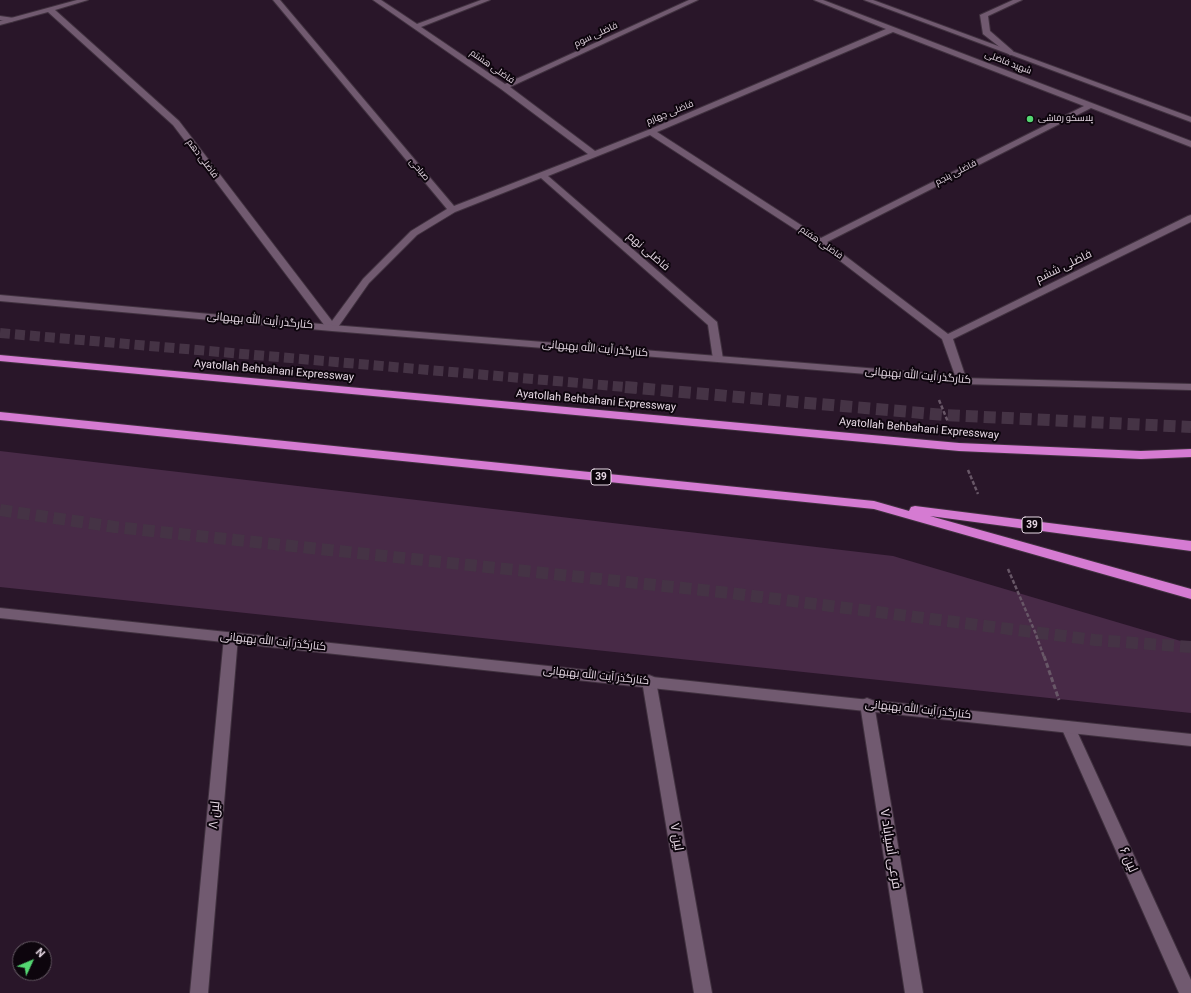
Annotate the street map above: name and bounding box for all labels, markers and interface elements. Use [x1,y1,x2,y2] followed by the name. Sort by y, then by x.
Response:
[573,20,619,50] street label: فاضلی سوم
[468,48,516,86] street label: فاضلی هشتم
[983,49,1033,77] street label: شهید فاضلی
[645,99,695,127] street label: فاضلی چهارم
[1025,114,1035,124] marker: پلاسکو رفاشی
[1038,114,1093,124] place label: پلاسکو رفاشی
[184,137,220,181] street label: فاضلی دهم
[407,157,431,183] street label: صباحی
[934,158,978,188] street label: فاضلی پنجم
[797,224,845,262] street label: فاضلی هفتم
[624,230,672,274] street label: فاضلی نهم
[1034,248,1094,286] street label: فاضلی ششم
[206,310,314,332] street label: کنارگذر آیت الله بهبهانی
[541,338,649,360] street label: کنارگذر آیت الله بهبهانی
[194,357,354,385] street label: Ayatollah Behbahani Expressway
[864,365,972,387] street label: کنارگذر آیت الله بهبهانی
[516,387,676,415] street label: Ayatollah Behbahani Expressway
[839,415,999,443] street label: Ayatollah Behbahani Expressway
[591,469,611,485] road number: 39
[1022,517,1042,533] road number: 39
[219,630,327,654] street label: کنارگذر آیت الله بهبهانی
[542,664,650,688] street label: کنارگذر آیت الله بهبهانی
[864,698,972,722] street label: کنارگذر آیت الله بهبهانی
[206,800,224,830] street label: لین ۸
[876,808,904,890] street label: ۷ فرعی آسیاباد
[666,822,686,852] street label: لین ۷
[1116,845,1140,875] street label: لین ۶
[12,941,52,981] north arrow
[33,946,48,960] text: N

